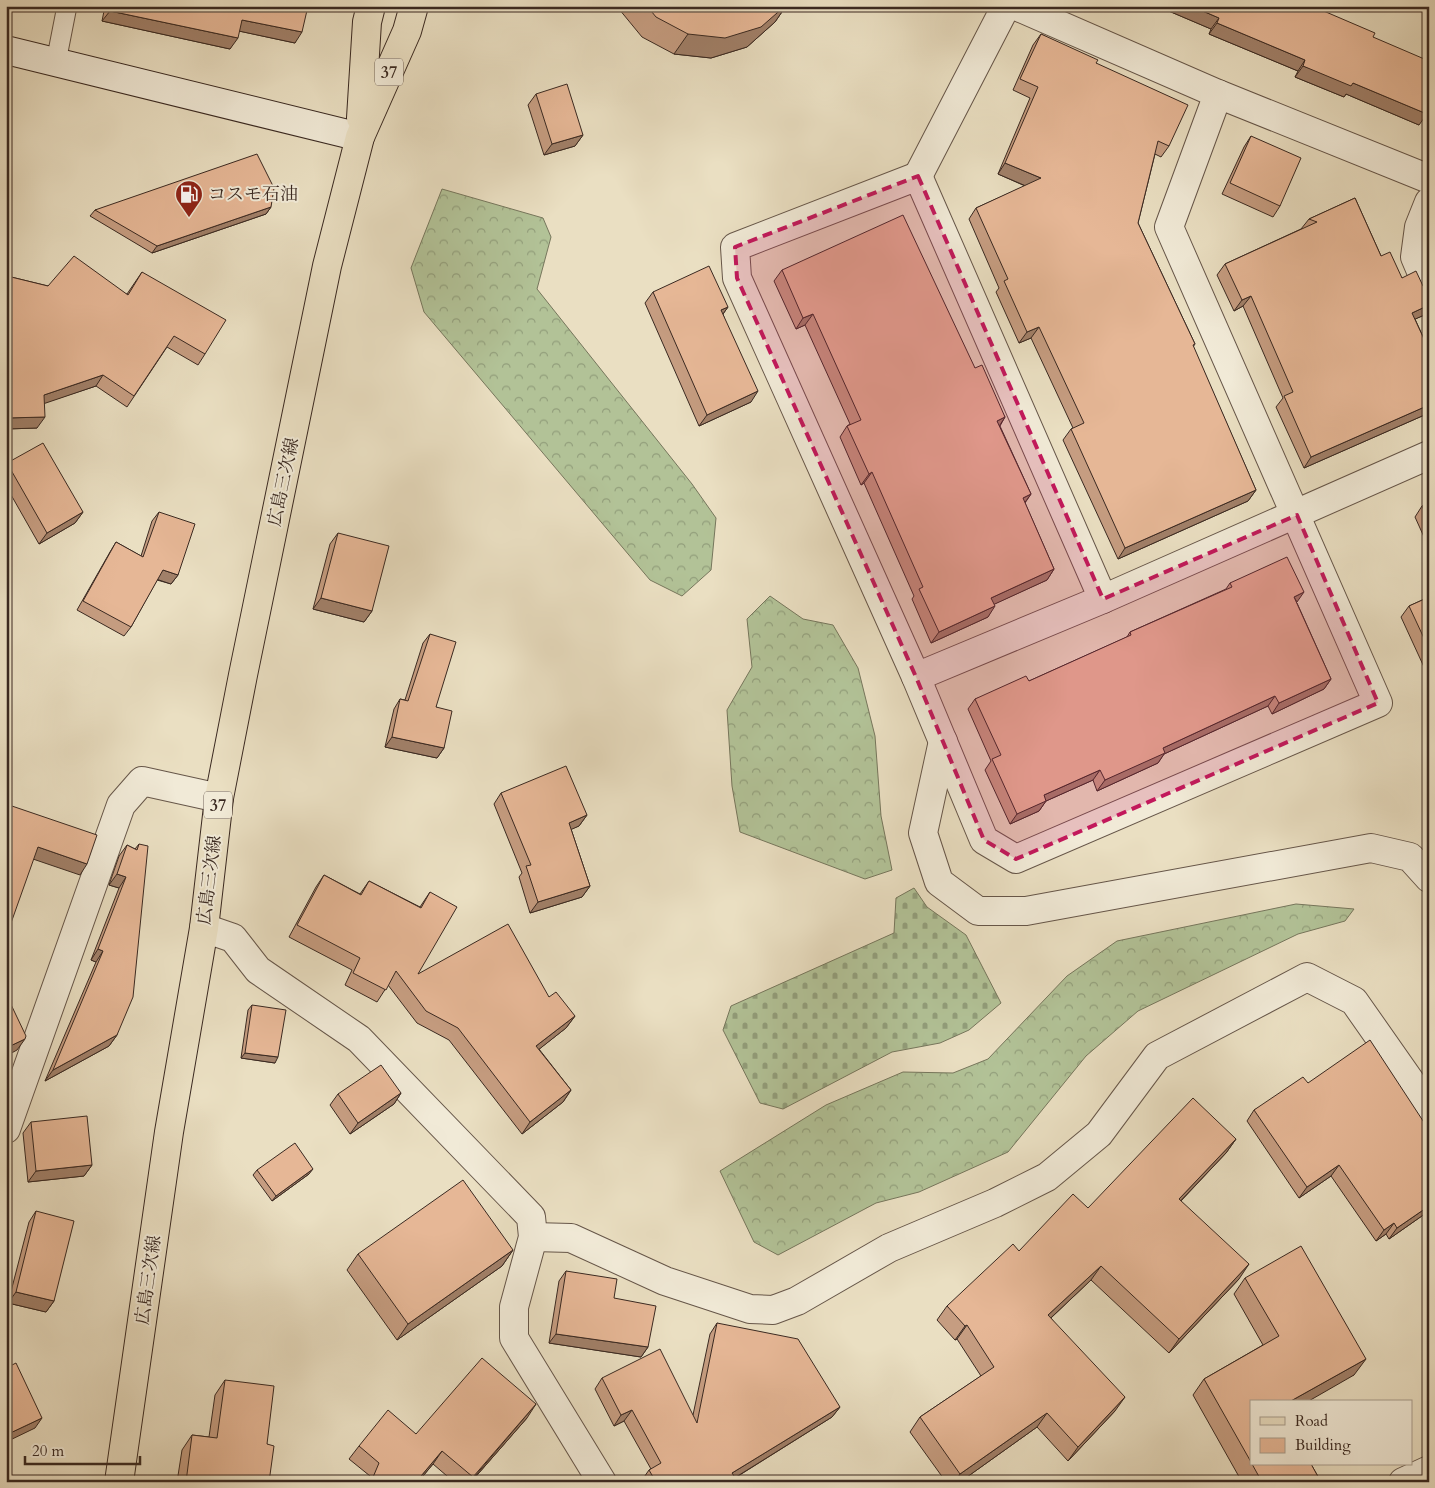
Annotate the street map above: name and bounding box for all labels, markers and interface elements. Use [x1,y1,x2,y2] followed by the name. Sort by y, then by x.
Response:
[375,58,403,86] road number: 37
[174,179,204,218] fuel station icon: コスモ石油
[208,182,298,207] place label: コスモ石油
[262,435,305,529] street label: 広島三次線
[204,792,232,818] road number: 37
[192,834,227,926] street label: 広島三次線
[130,1234,167,1326] street label: 広島三次線
[1250,1400,1412,1466] legend
[1295,1411,1328,1431] text: Road
[25,1433,140,1465] scale bar
[1295,1435,1351,1455] text: Building
[32,1441,64,1461] text: 20 m

